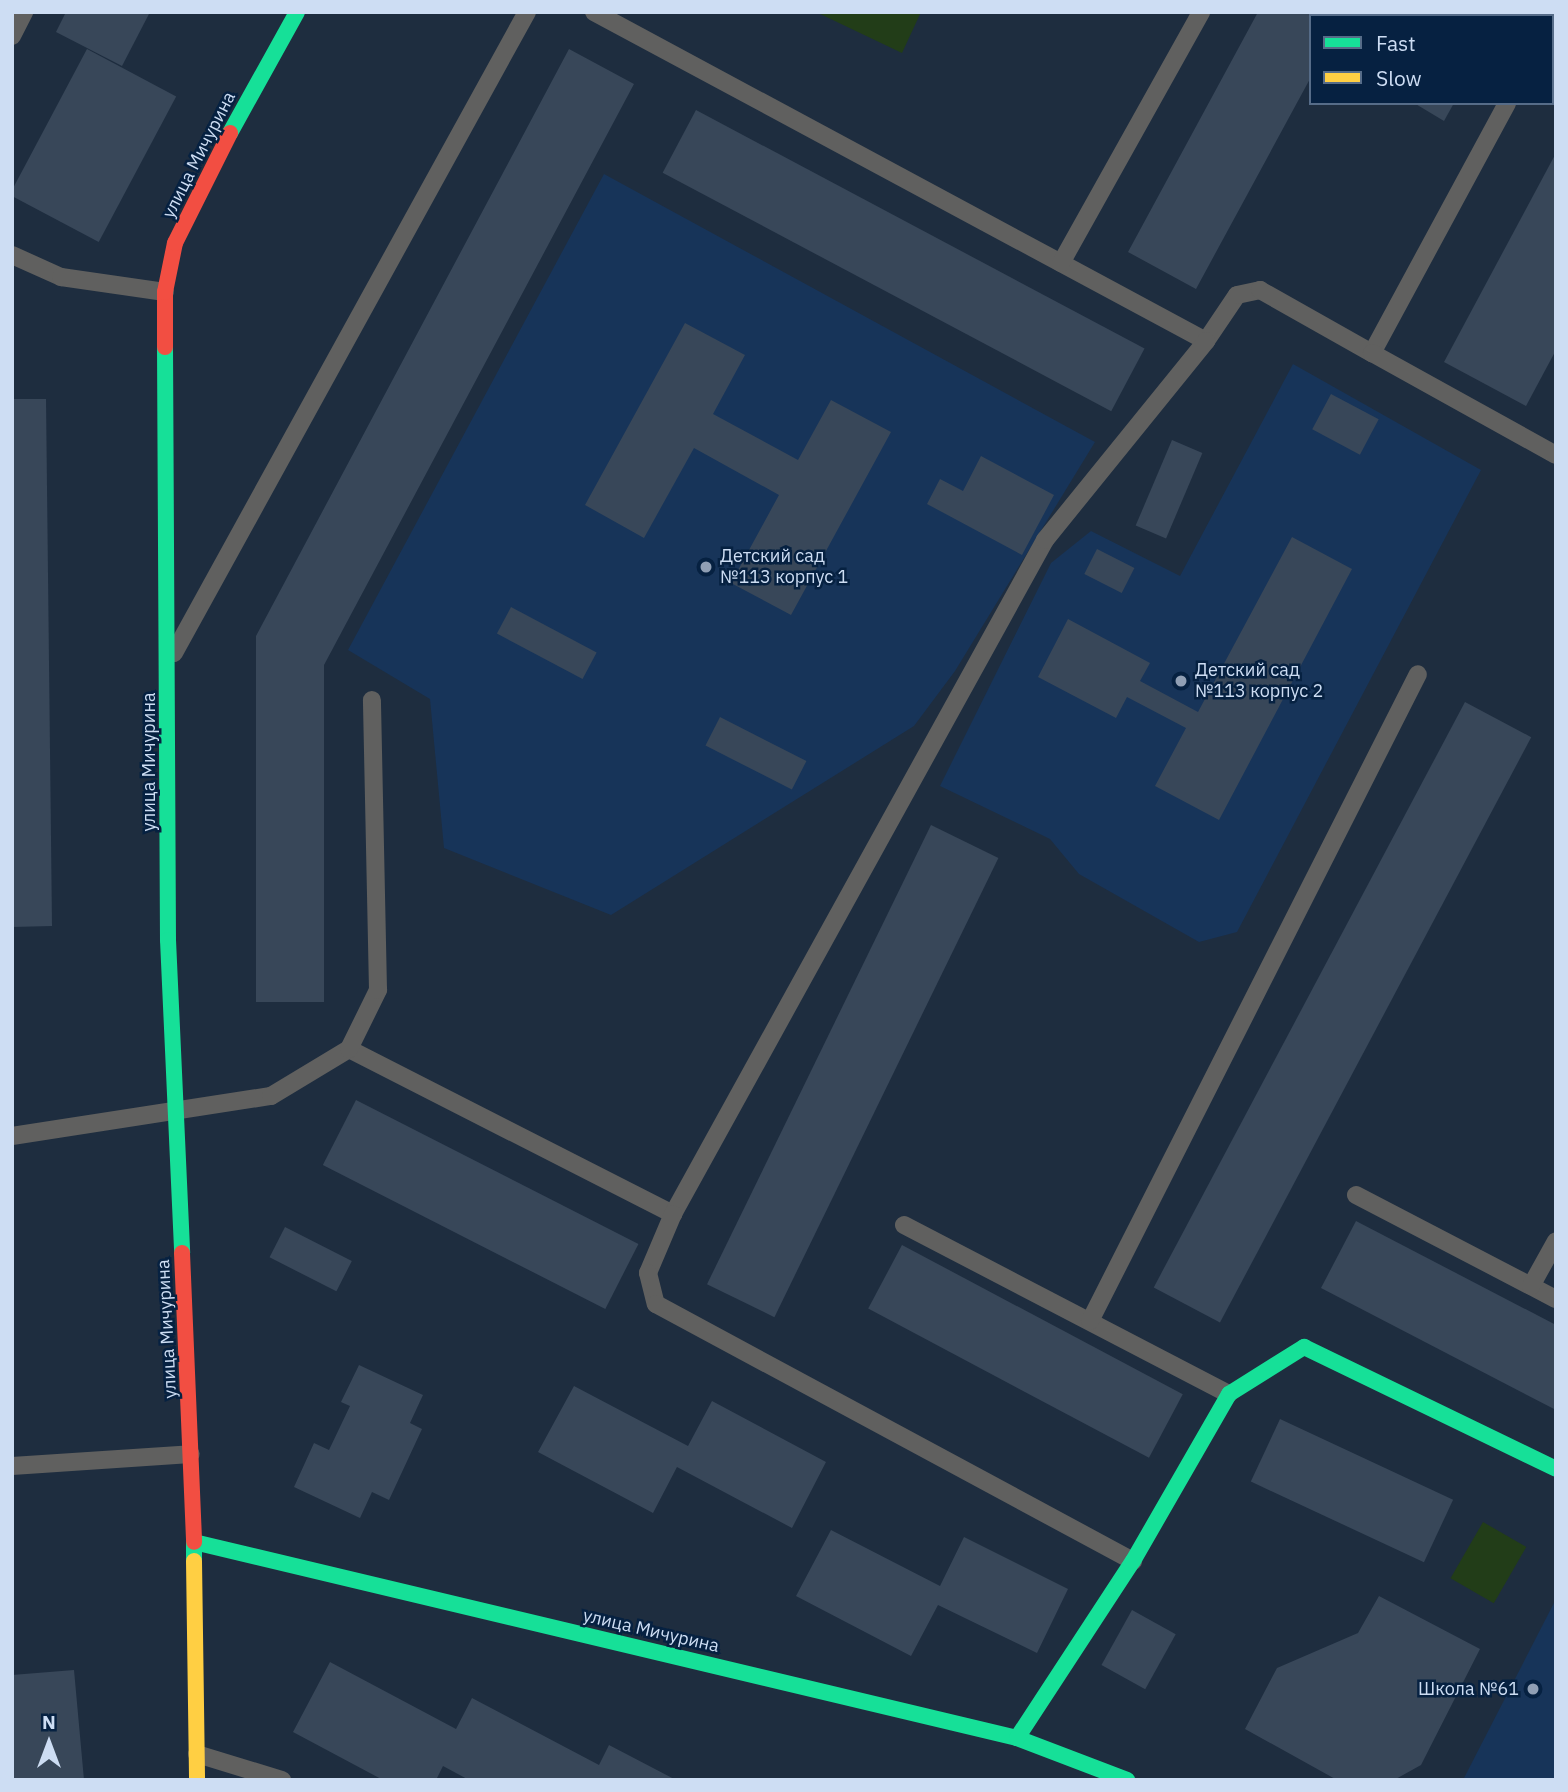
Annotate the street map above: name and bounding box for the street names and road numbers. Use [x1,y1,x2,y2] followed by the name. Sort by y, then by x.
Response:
[158,88,240,222] street label: улица Мичурина
[138,692,160,832] street label: улица Мичурина
[153,1259,181,1399] street label: улица Мичурина
[581,1605,721,1657] street label: улица Мичурина

